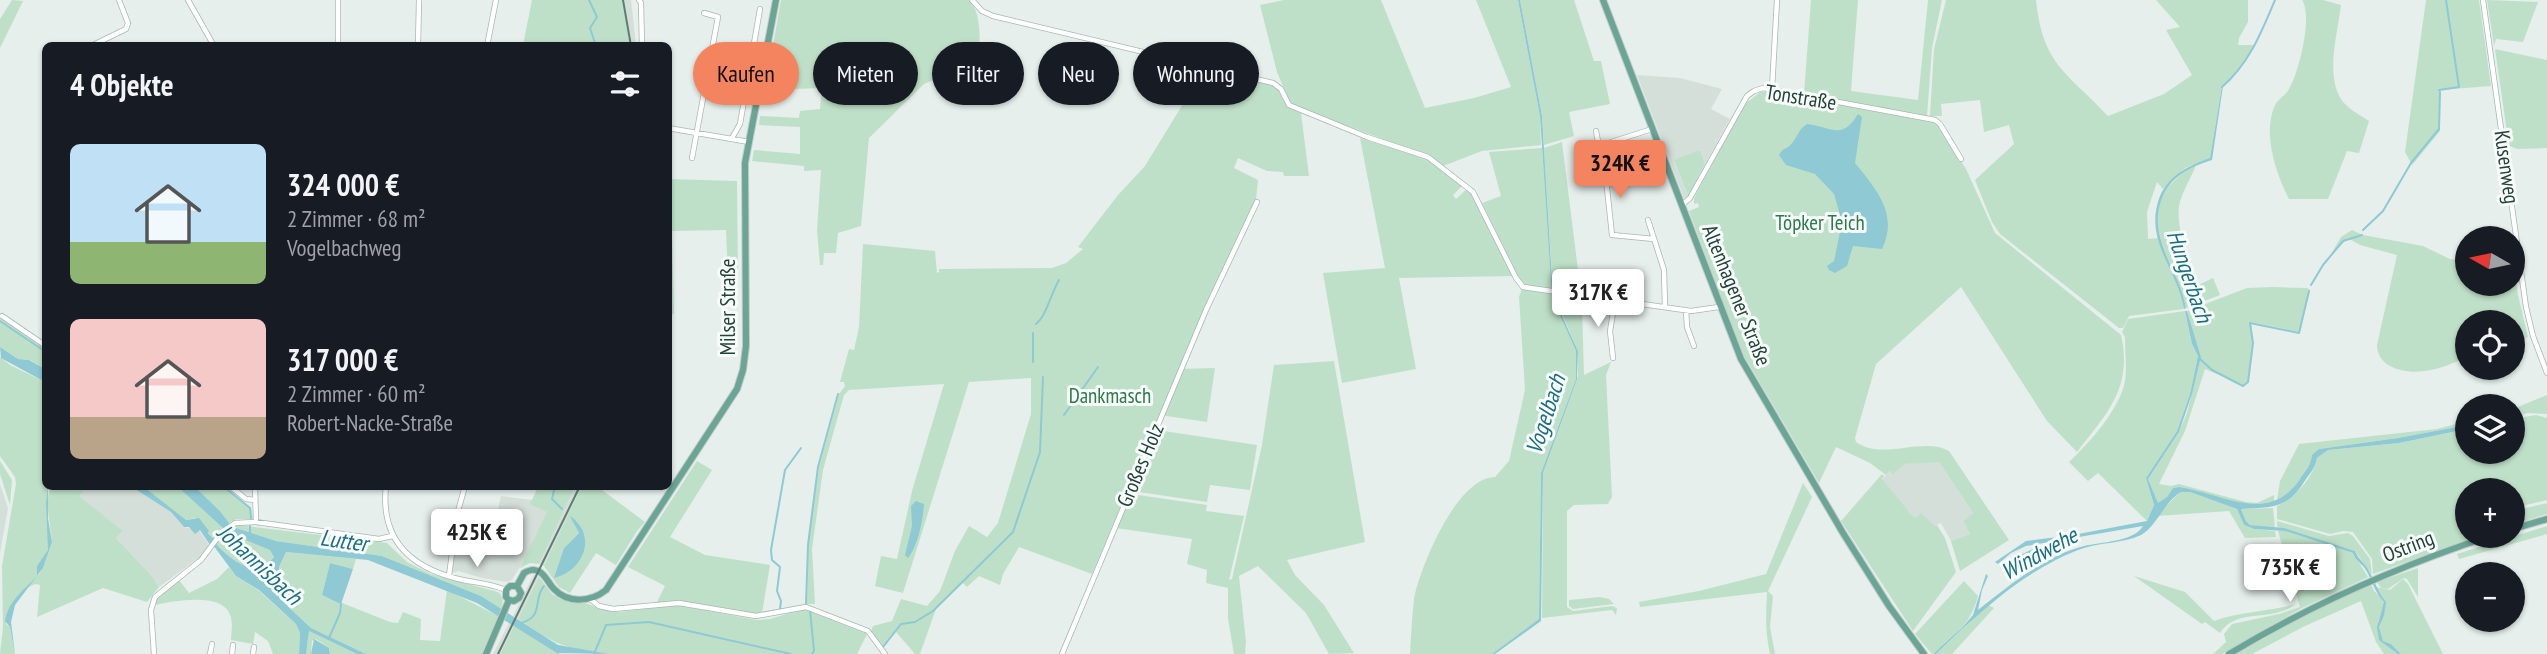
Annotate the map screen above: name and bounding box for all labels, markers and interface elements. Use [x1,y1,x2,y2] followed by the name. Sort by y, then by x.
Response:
[693,42,799,105] chip: Kaufen
[813,42,918,105] chip: Mieten
[932,42,1024,105] chip: Filter
[1038,42,1119,105] chip: Neu
[1133,42,1259,105] chip: Wohnung
[70,65,174,104] text: 4 Objekte
[606,65,644,103] icon: filters
[1764,78,1838,116] street label: Tonstraße
[2488,129,2526,205] street label: Kusenweg
[1563,140,1677,200] pin: 324K €
[1590,148,1650,177] text: 324K €
[287,165,400,204] text: 324 000 €
[126,172,210,256] icon: home
[287,204,425,233] text: 2 Zimmer · 68 m²
[1775,209,1865,236] park label: Töpker Teich
[1696,221,1778,369] street label: Altenhagener Straße
[2161,226,2220,328] water label: Hungerbach
[2455,226,2525,296] north arrow
[2455,226,2525,632] map controls
[287,233,401,262] text: Vogelbachweg
[714,259,741,355] street label: Milser Straße
[1541,270,1655,329] pin: 317K €
[1568,277,1628,306] text: 317K €
[2455,310,2525,380] button: locate
[287,340,398,379] text: 317 000 €
[126,347,210,431] icon: home
[1519,369,1572,457] water label: Vogelbach
[287,379,425,408] text: 2 Zimmer · 60 m²
[1069,382,1151,409] park label: Dankmasch
[2455,394,2525,464] button: layers
[287,408,453,437] text: Robert-Nacke-Straße
[1110,419,1170,511] street label: Großes Holz
[2455,478,2525,548] button: +
[420,510,534,569] pin: 425K €
[211,517,310,612] water label: Johannisbach
[447,517,507,546] text: 425K €
[1996,519,2084,586] water label: Windwehe
[318,522,373,558] water label: Lutter
[2378,524,2438,568] street label: Ostring
[2233,544,2347,604] pin: 735K €
[2260,552,2320,581] text: 735K €
[2455,562,2525,632] button: −

